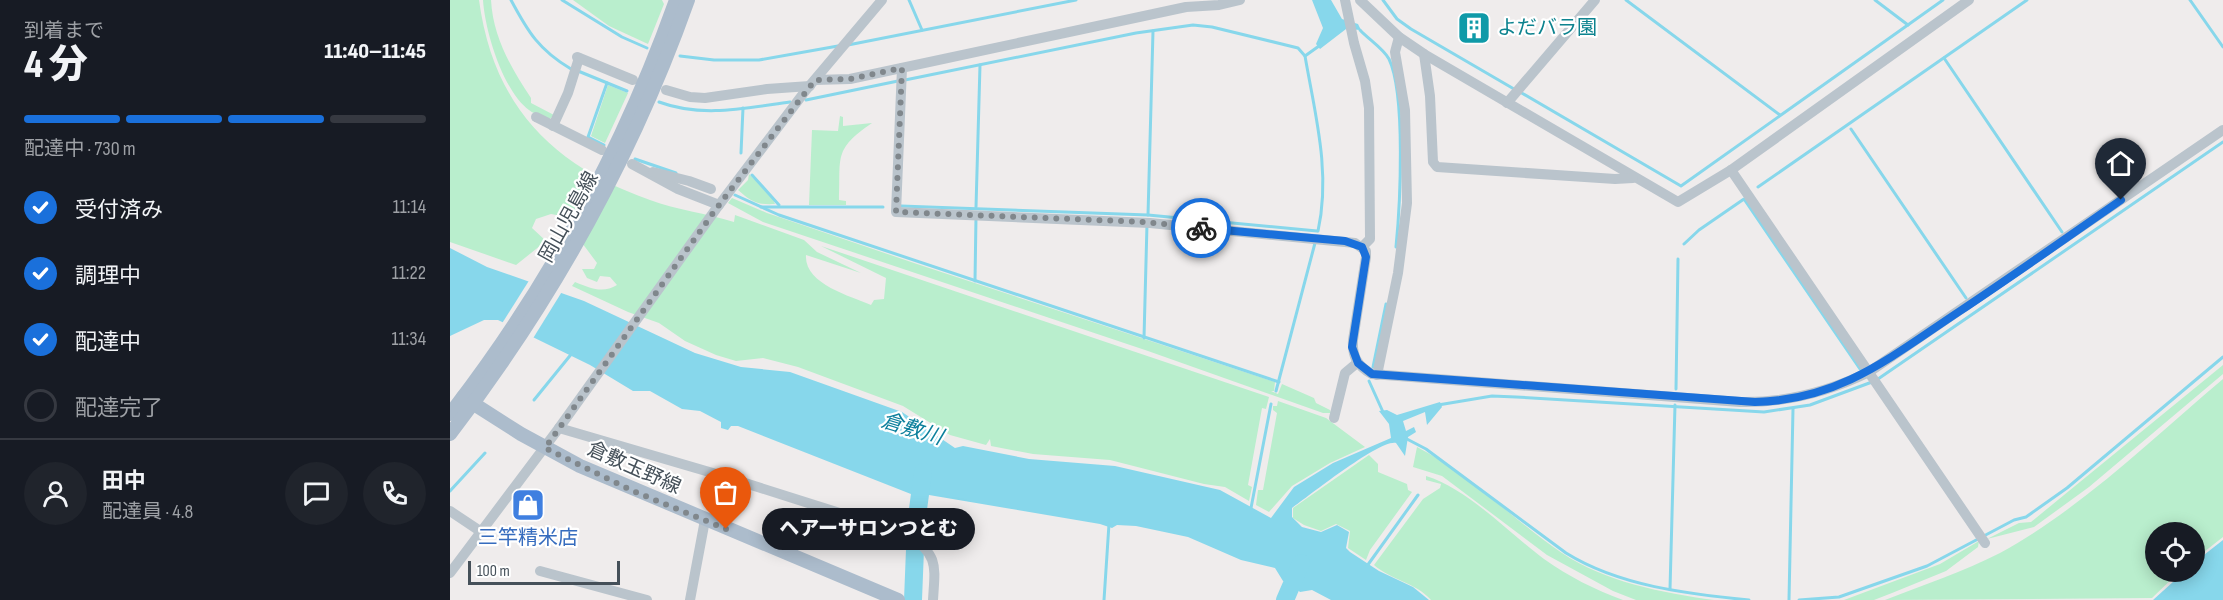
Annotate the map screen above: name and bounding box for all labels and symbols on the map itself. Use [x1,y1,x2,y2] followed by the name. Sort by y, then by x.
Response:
[1456,10,1492,46] building icon: よだバラ園
[1497,16,1597,40] place label: よだバラ園
[2095,138,2146,200] pin
[534,167,604,267] street label: 岡山児島線
[1171,198,1231,258] courier
[878,408,948,451] water label: 倉敷川
[583,437,685,499] street label: 倉敷玉野線
[700,467,751,529] pin
[510,487,546,523] shop icon: 三竿精米店
[762,508,975,550] callout: ヘアーサロンつとむ
[478,526,578,550] place label: 三竿精米店
[468,558,620,586] scale bar

